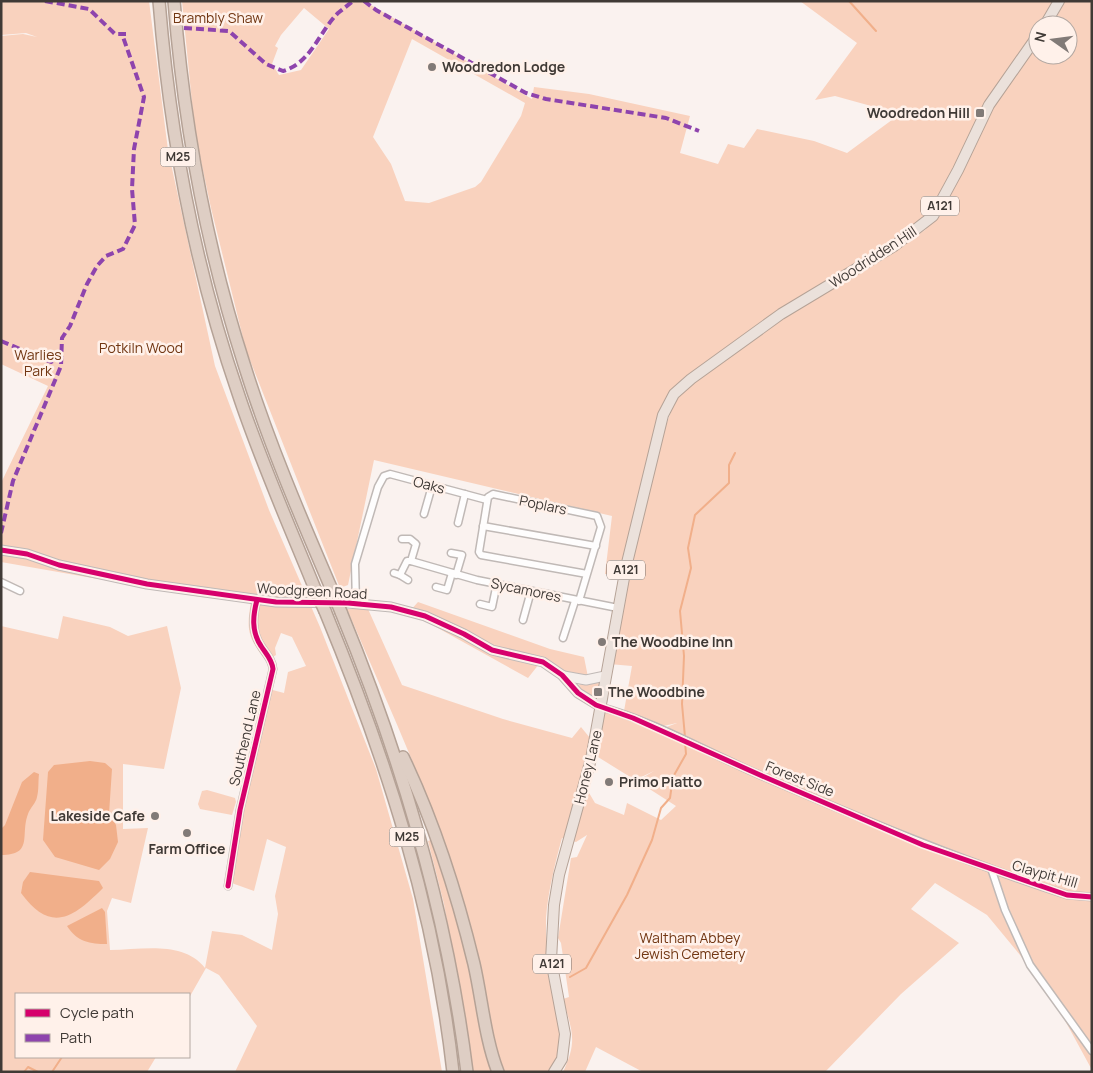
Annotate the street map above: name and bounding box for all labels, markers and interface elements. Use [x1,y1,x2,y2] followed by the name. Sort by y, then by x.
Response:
[173,8,263,27] park label: Brambly Shaw
[1028,15,1078,65] north arrow
[1029,30,1050,44] text: N
[442,57,565,76] place label: Woodredon Lodge
[426,61,438,73] marker: Woodredon Lodge
[867,103,970,122] place label: Woodredon Hill
[974,107,986,119] marker: Woodredon Hill
[160,148,196,166] road number: M25
[921,197,959,216] road number: A121
[825,221,920,292] street label: Woodridden Hill
[99,338,183,357] park label: Potkiln Wood
[14,345,62,380] park label: Warlies Park
[411,471,447,498] street label: Oaks
[518,490,569,519] street label: Poplars
[607,560,645,580] road number: A121
[489,573,563,606] street label: Sycamores
[256,578,368,603] street label: Woodgreen Road
[612,632,733,651] place label: The Woodbine Inn
[596,636,608,648] marker: The Woodbine Inn
[608,682,705,701] place label: The Woodbine
[592,686,604,698] marker: The Woodbine
[224,688,265,788] street label: Southend Lane
[569,728,606,806] street label: Honey Lane
[763,756,837,801] street label: Forest Side
[619,772,703,791] place label: Primo Piatto
[603,776,615,788] marker: Primo Piatto
[50,806,145,825] place label: Lakeside Cafe
[149,810,161,822] marker: Lakeside Cafe
[181,827,193,839] marker: Farm Office
[390,828,424,846] road number: M25
[149,839,226,858] place label: Farm Office
[1010,855,1080,892] street label: Claypit Hill
[635,928,746,963] park label: Waltham Abbey Jewish Cemetery
[533,954,571,974] road number: A121
[15,993,190,1058] legend
[60,1002,134,1023] text: Cycle path
[60,1027,92,1048] text: Path

